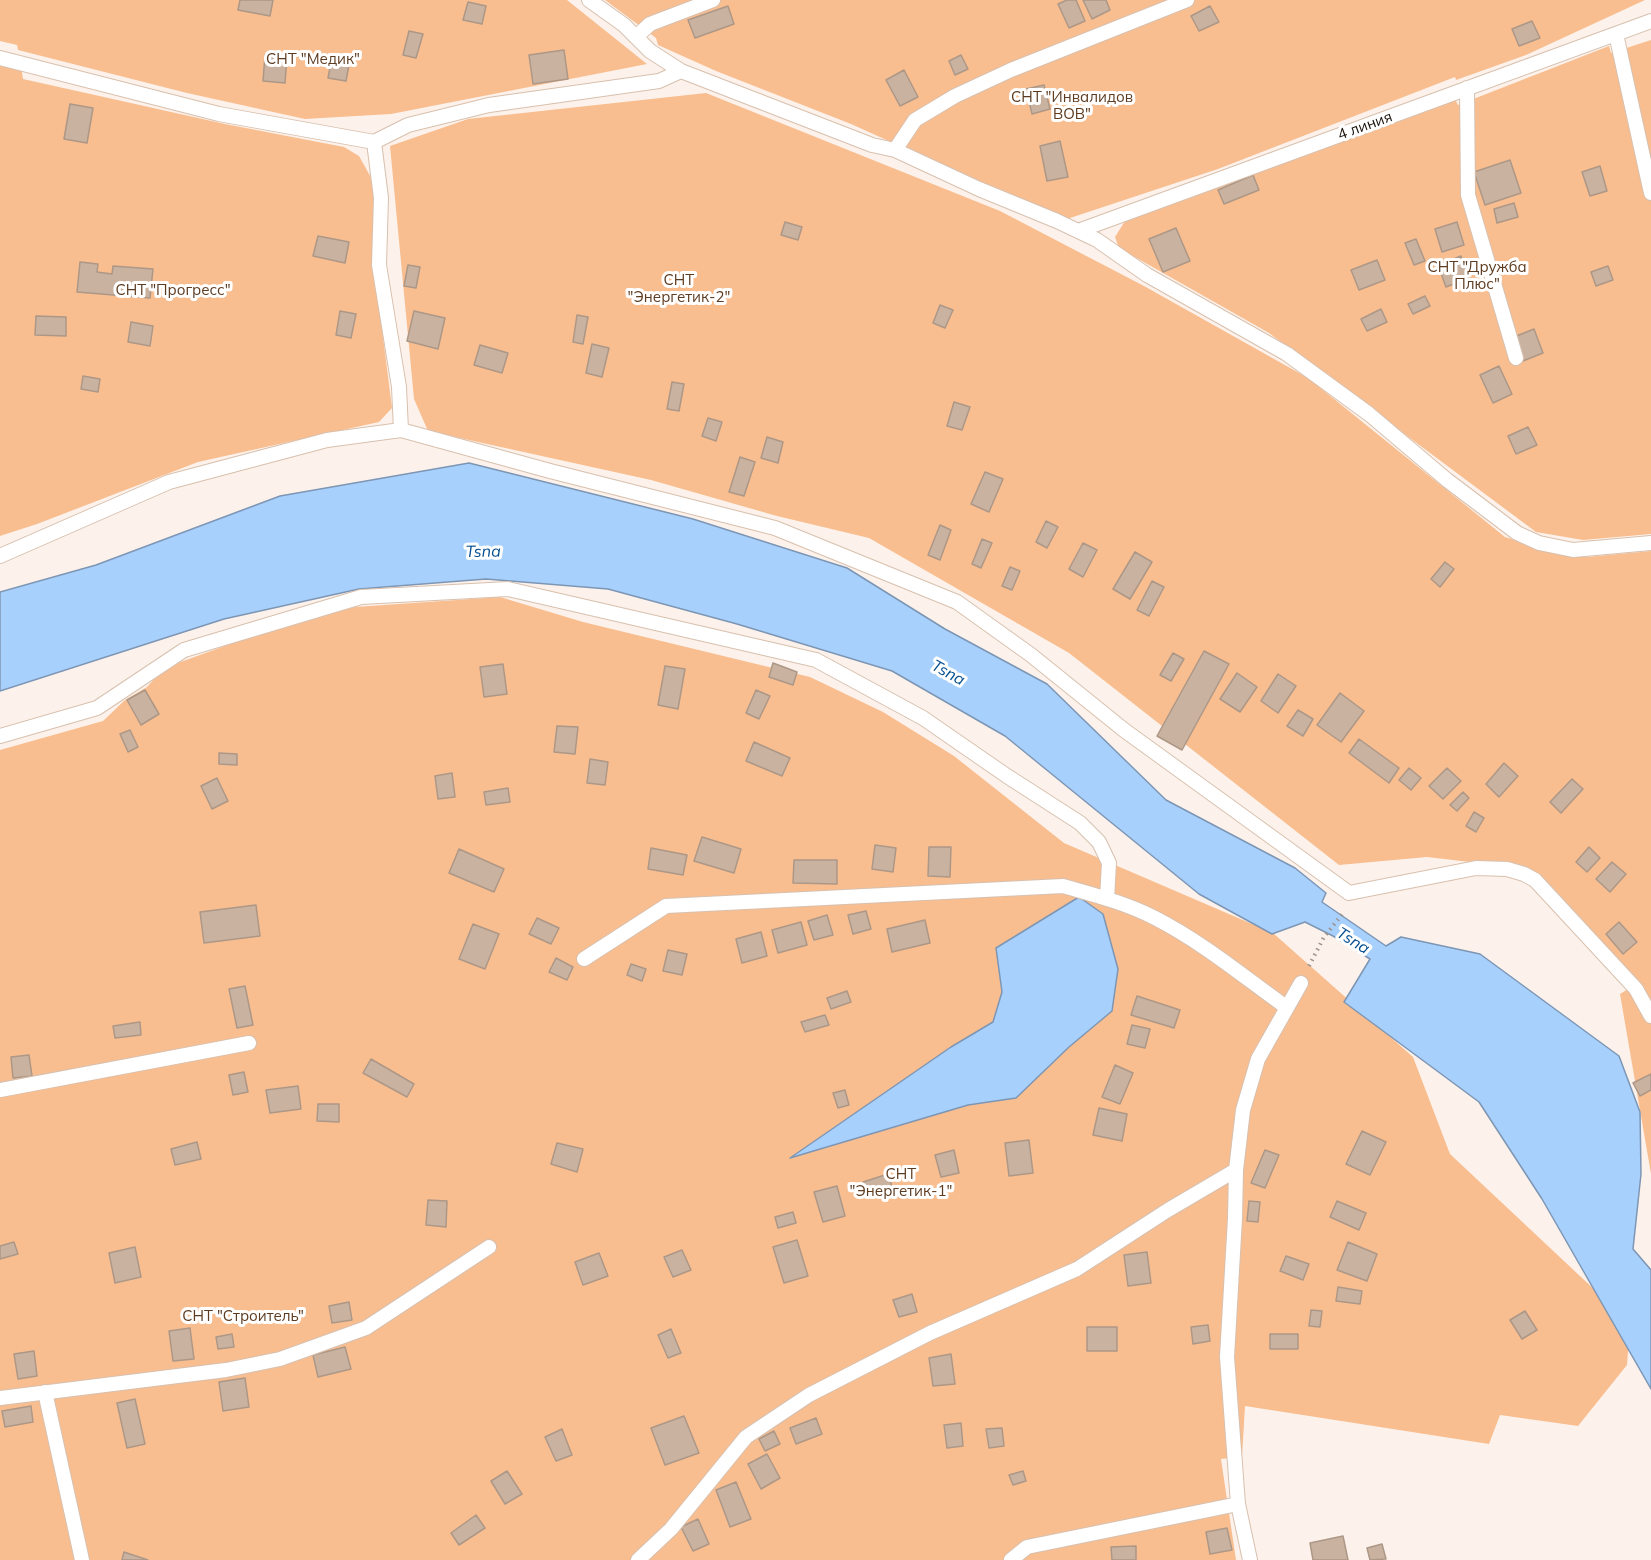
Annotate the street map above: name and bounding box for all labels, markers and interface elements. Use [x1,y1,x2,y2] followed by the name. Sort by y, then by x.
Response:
[266,50,360,68] park label: СНТ "Медик"
[1011,88,1133,123] park label: СНТ "Инвалидов ВОВ"
[1335,108,1395,144] street label: 4 линия
[1427,258,1527,293] park label: СНТ "Дружба Плюс"
[628,271,730,306] park label: СНТ "Энергетик-2"
[115,281,231,299] park label: СНТ "Прогресс"
[465,542,501,562] water label: Tsna
[928,656,968,690] water label: Tsna
[1333,923,1373,959] water label: Tsna
[850,1165,952,1200] park label: СНТ "Энергетик-1"
[182,1307,304,1325] park label: СНТ "Строитель"

